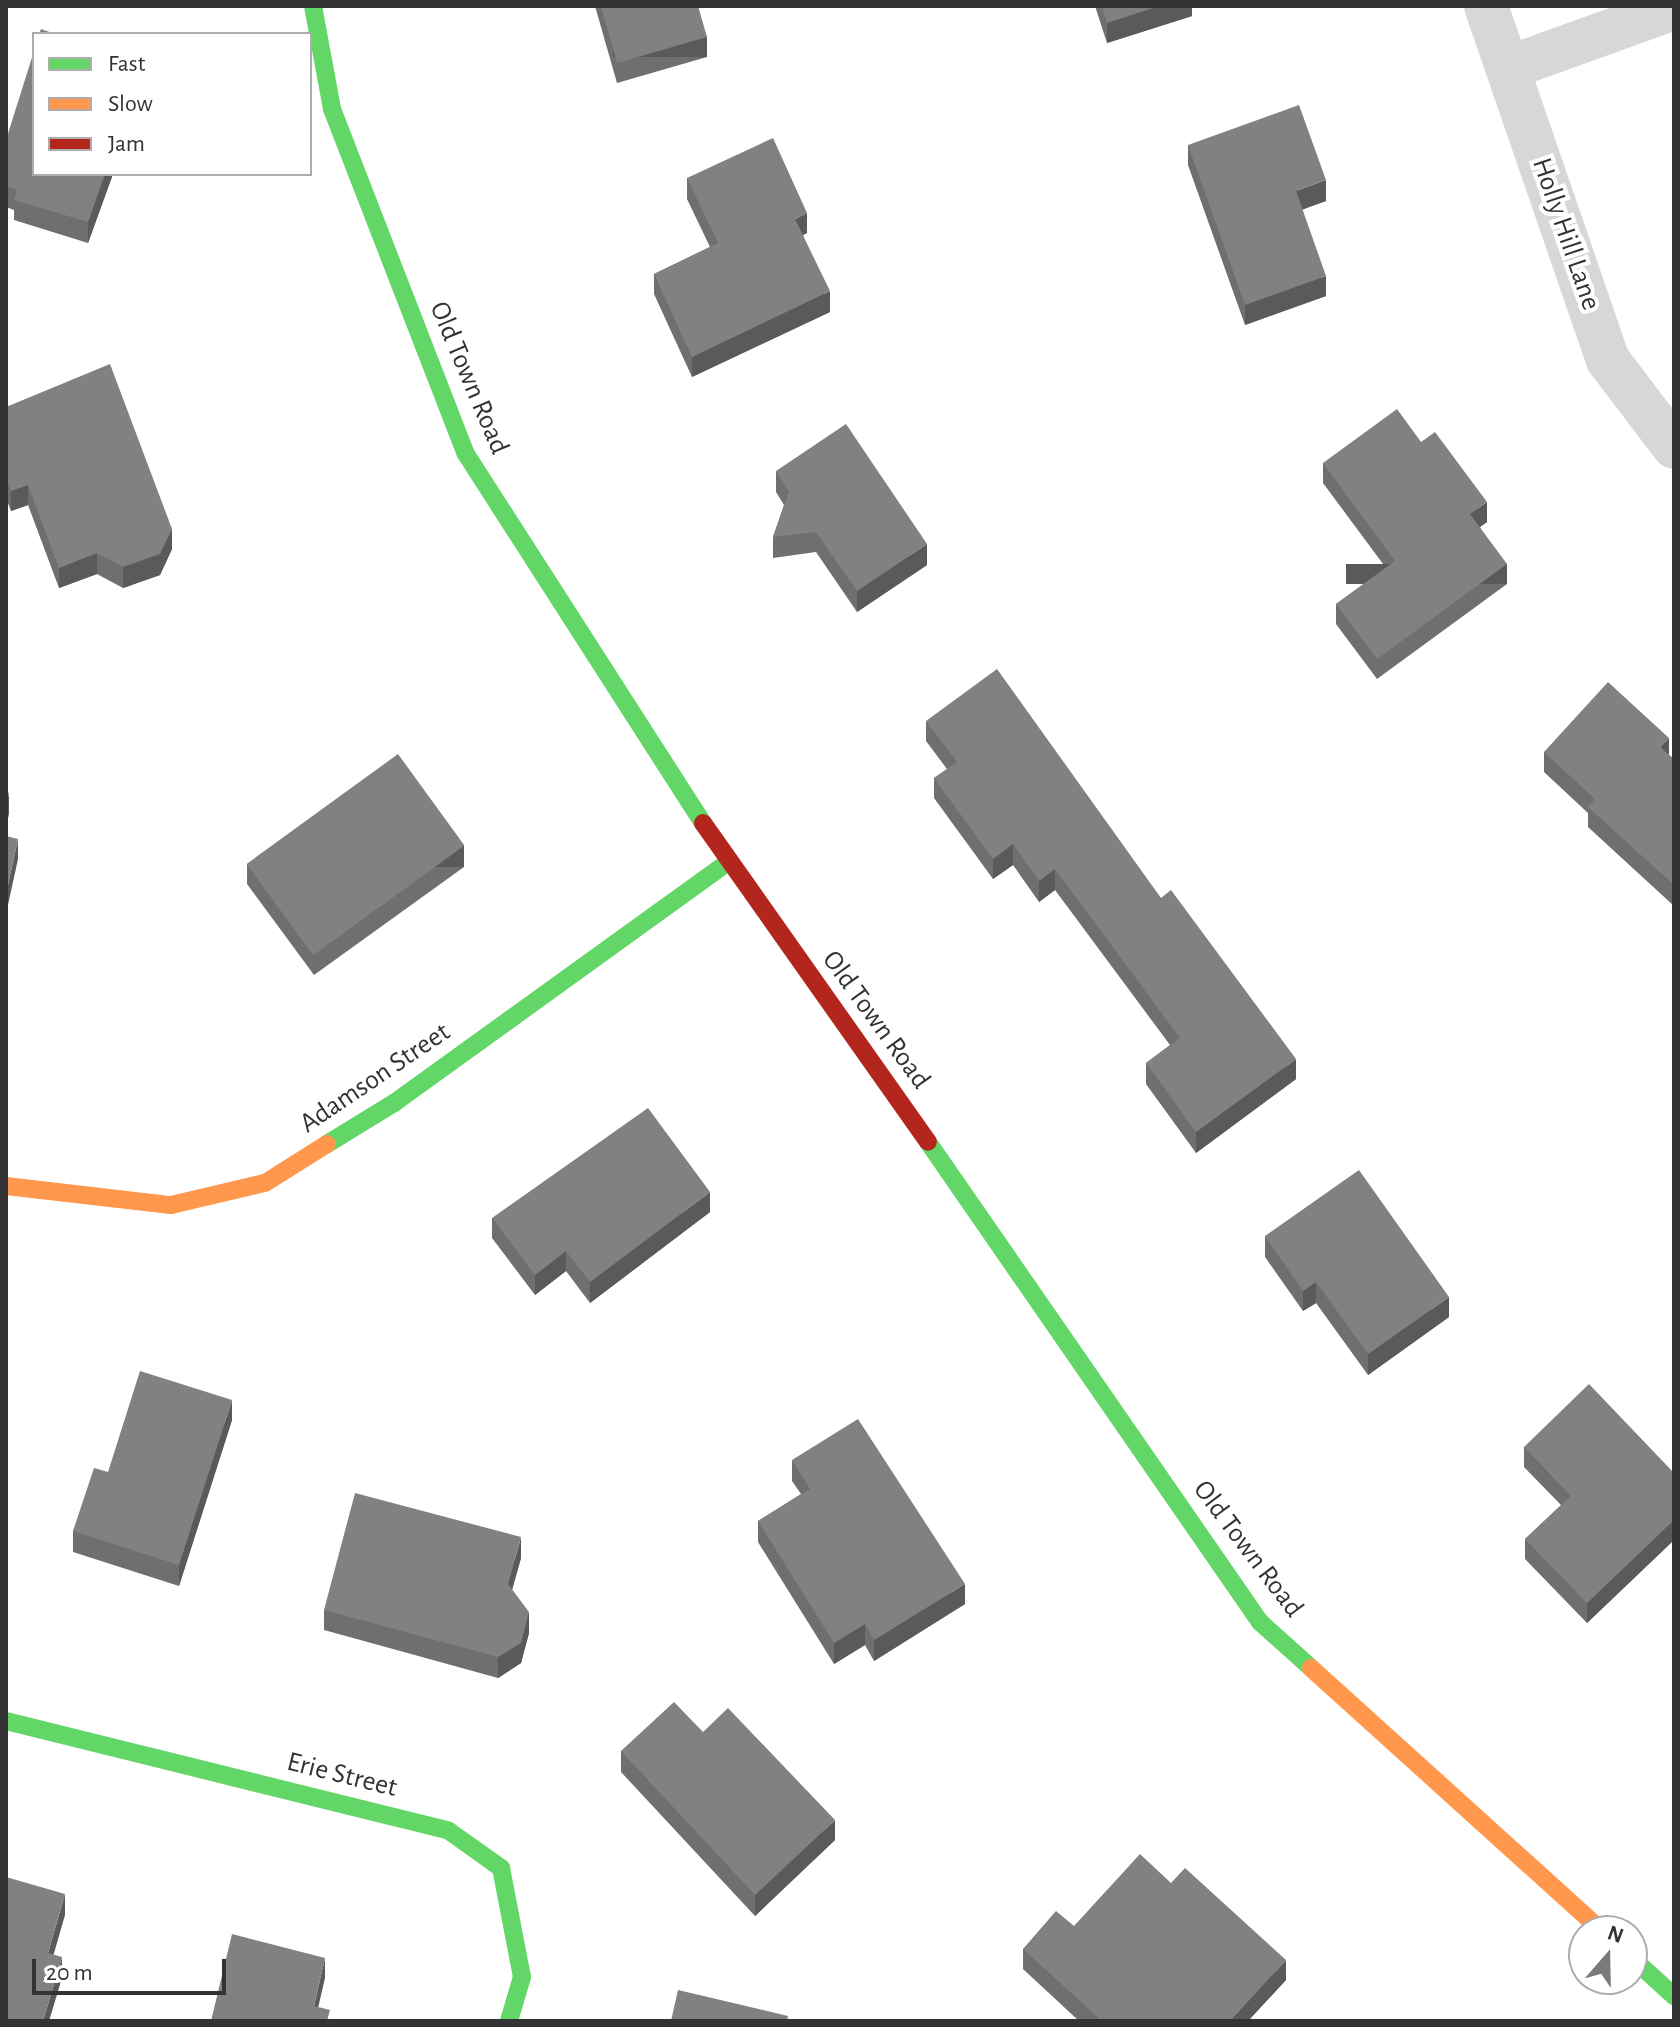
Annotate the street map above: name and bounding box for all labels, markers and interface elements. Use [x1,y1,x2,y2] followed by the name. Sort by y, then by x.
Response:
[32,32,312,176] legend
[108,52,145,76] text: Fast
[108,92,153,116] text: Slow
[108,132,145,156] text: Jam
[1524,153,1608,315] street label: Holly Hill Lane
[422,297,516,459] street label: Old Town Road
[815,944,937,1096] street label: Old Town Road
[293,1015,457,1141] street label: Adamson Street
[1186,1474,1310,1624] street label: Old Town Road
[283,1745,401,1805] street label: Erie Street
[1568,1915,1648,1995] north arrow
[1605,1921,1626,1947] text: N
[36,1943,230,1993] scale bar
[46,1961,93,1985] text: 20 m

